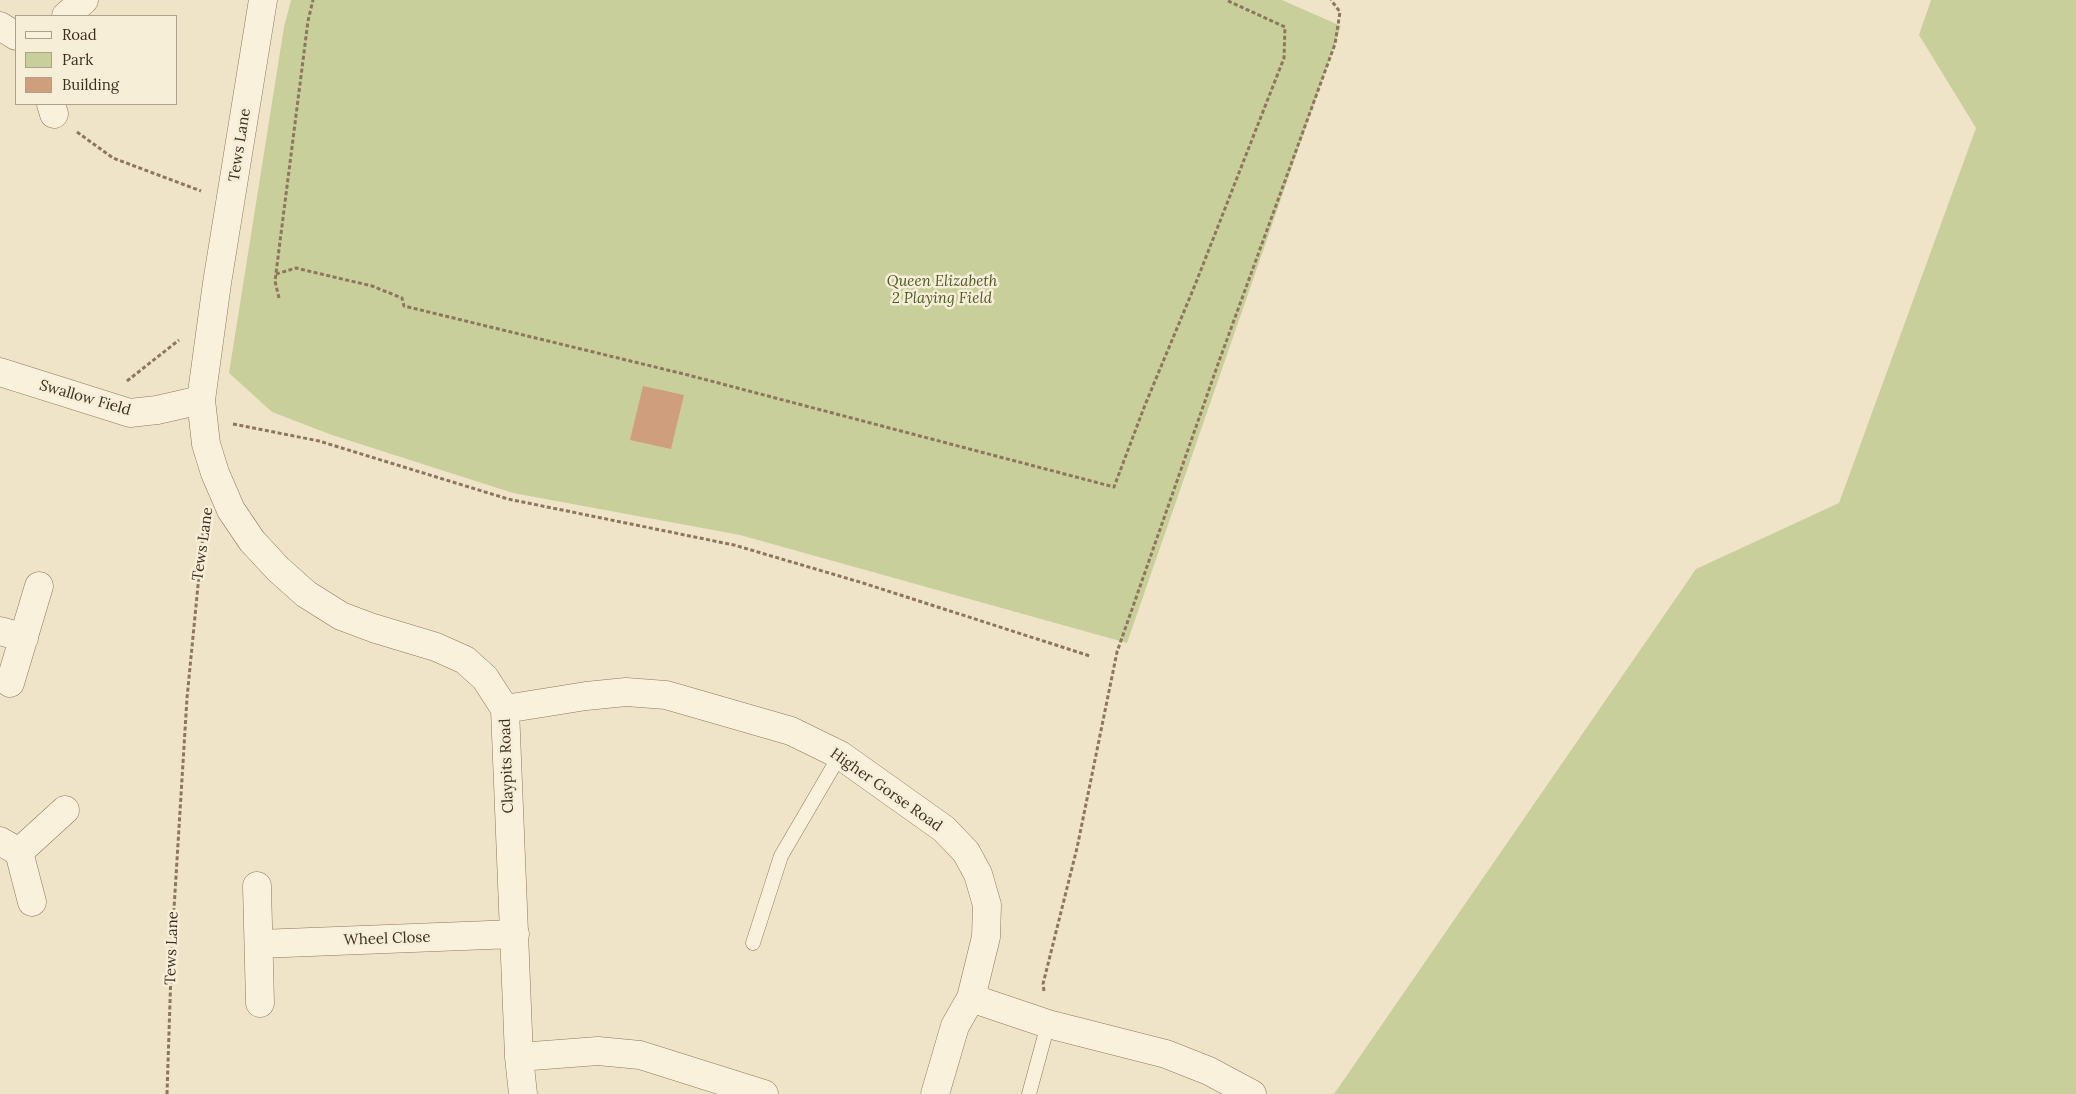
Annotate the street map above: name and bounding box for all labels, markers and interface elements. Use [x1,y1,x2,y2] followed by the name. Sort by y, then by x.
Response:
[15,15,178,105] legend
[62,25,97,44] text: Road
[62,50,93,69] text: Park
[62,75,119,94] text: Building
[225,107,255,183] street label: Tews Lane
[887,273,997,308] park label: Queen Elizabeth 2 Playing Field
[37,376,133,420] street label: Swallow Field
[189,506,217,582] street label: Tews Lane
[496,718,518,814] street label: Claypits Road
[827,745,945,835] street label: Higher Gorse Road
[162,911,182,985] street label: Tews Lane
[343,928,431,950] street label: Wheel Close

